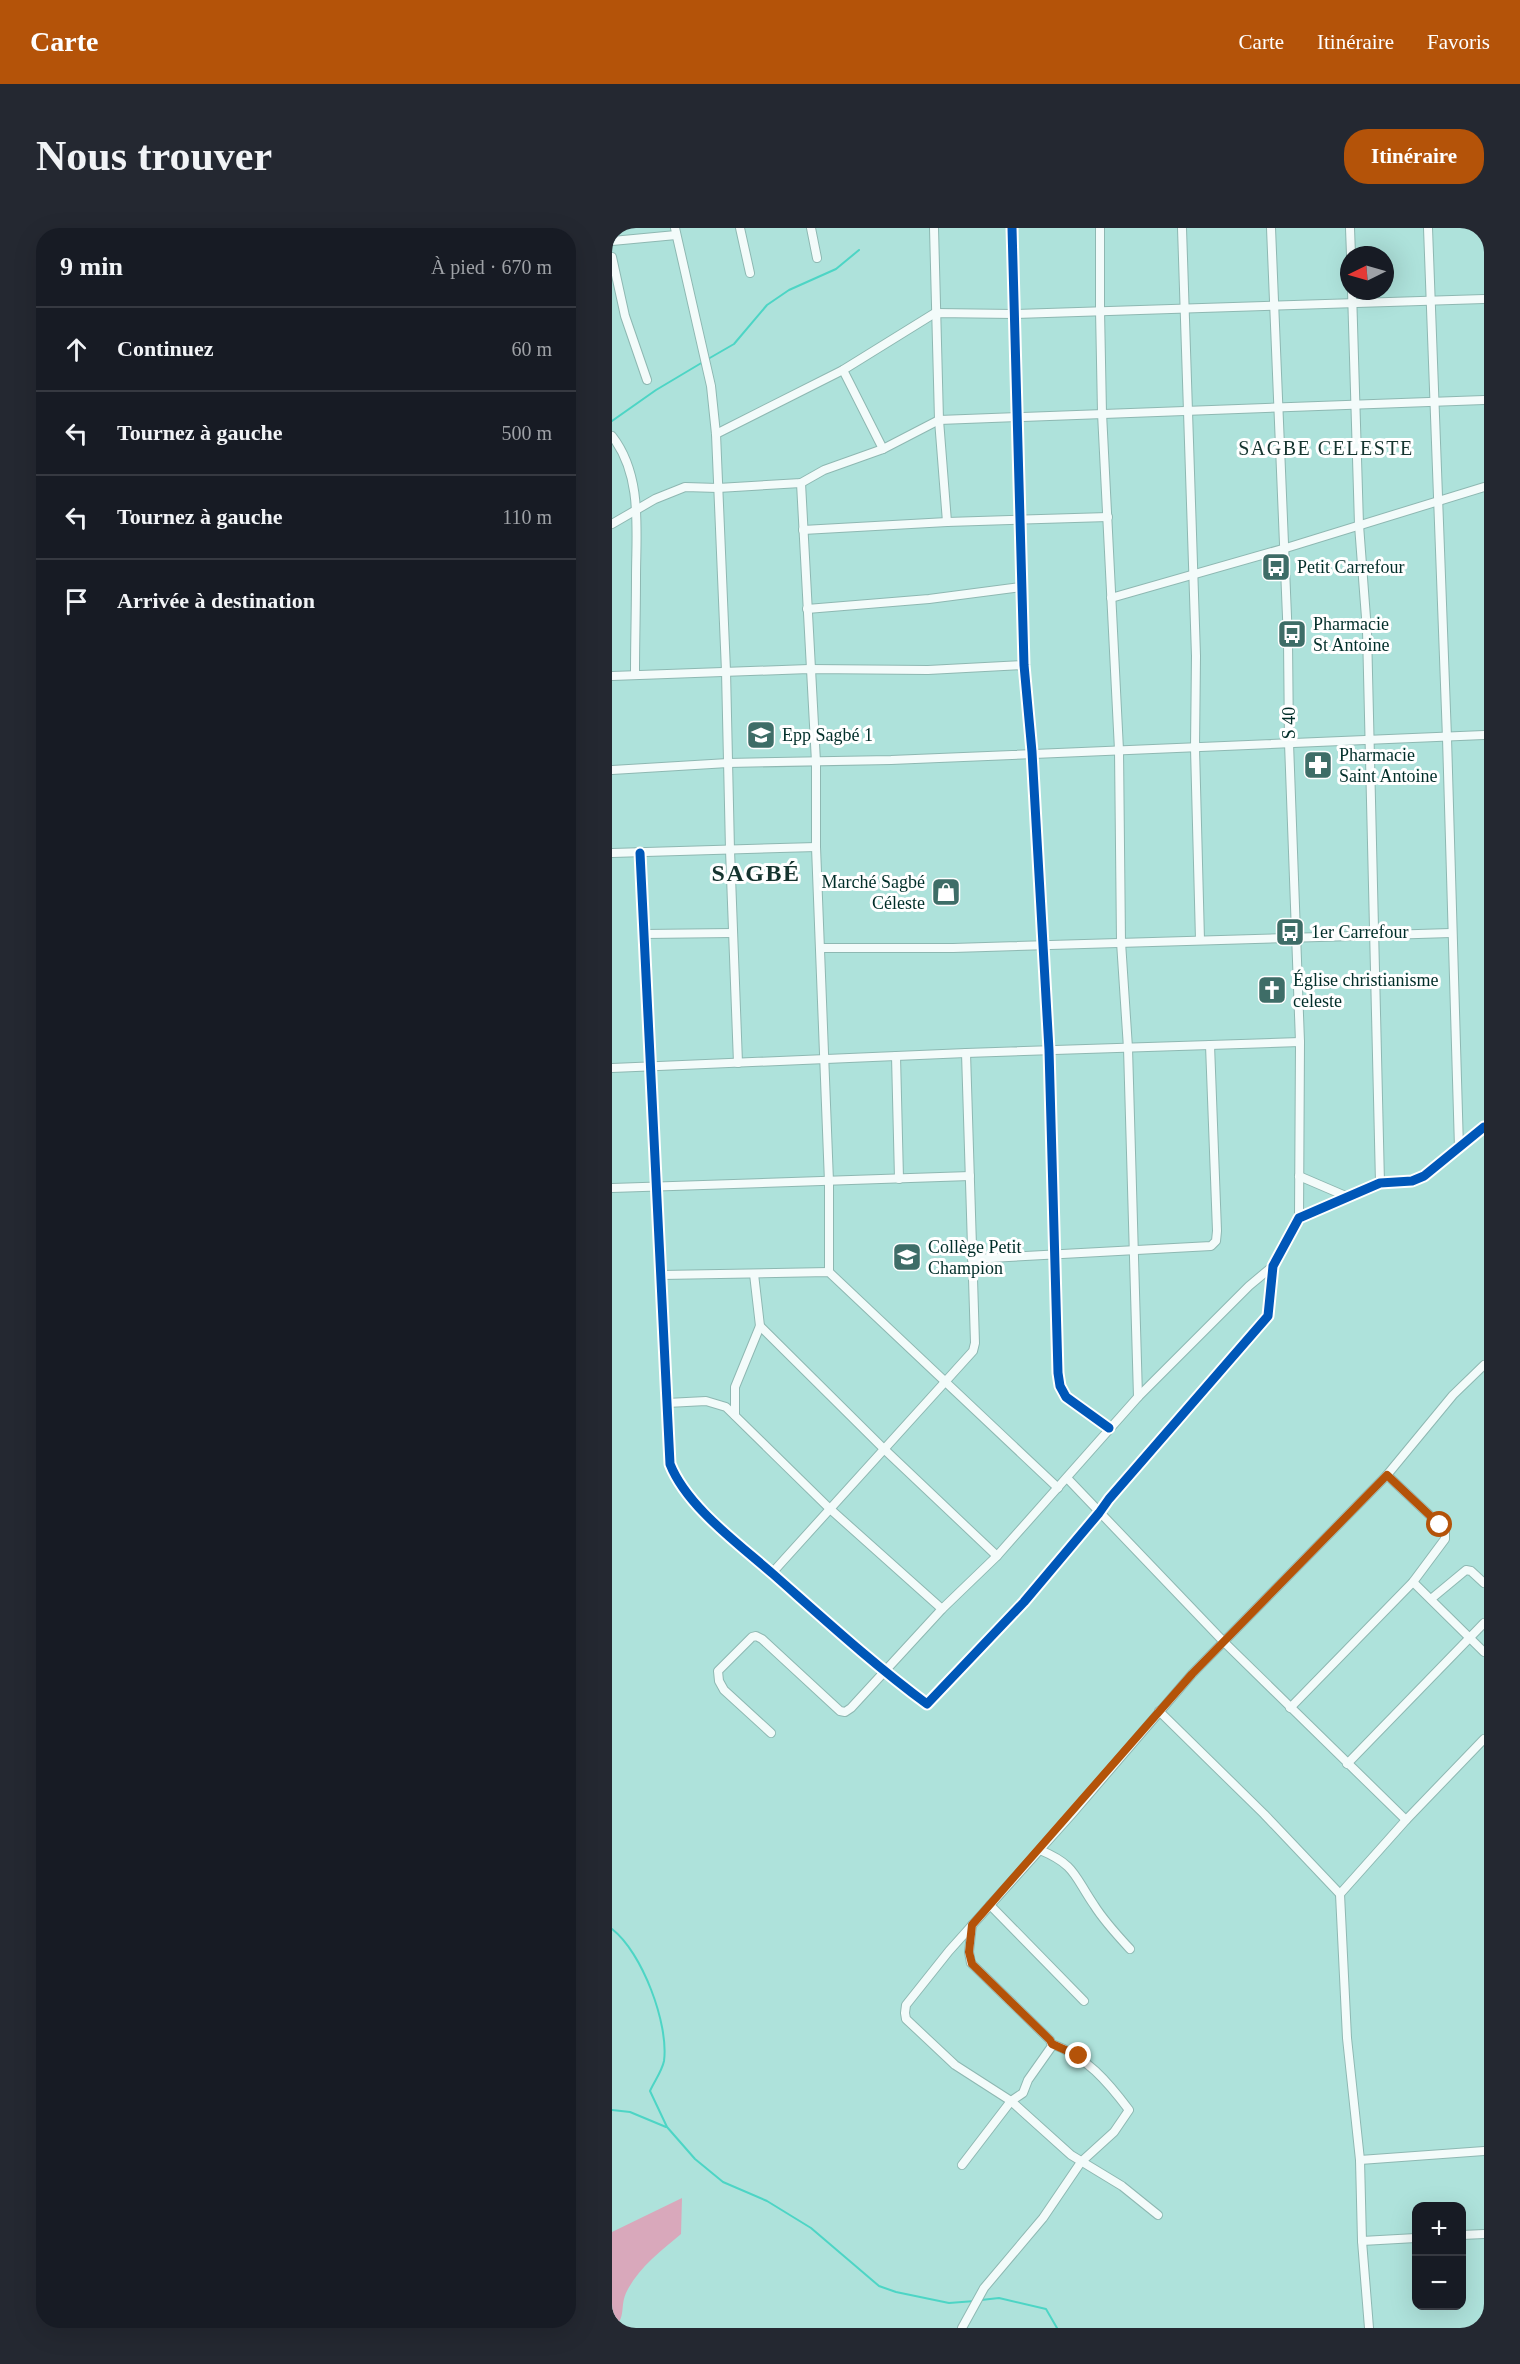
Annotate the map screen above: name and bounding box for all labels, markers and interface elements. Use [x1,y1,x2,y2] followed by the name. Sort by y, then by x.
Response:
[30,26,98,57] text: Carte
[1239,30,1284,54] text: Carte
[1317,30,1394,54] text: Itinéraire
[1427,30,1490,54] text: Favoris
[1344,129,1484,184] button: Itinéraire
[36,133,272,179] text: Nous trouver
[1340,246,1394,300] north arrow
[60,252,123,281] text: 9 min
[431,256,552,278] text: À pied · 670 m
[60,333,93,366] icon: ahead
[117,336,214,361] text: Continuez
[511,338,552,360] text: 60 m
[60,417,93,450] icon: left
[117,420,282,445] text: Tournez à gauche
[501,422,552,444] text: 500 m
[1238,437,1414,459] district label: SAGBE CELESTE
[60,501,93,534] icon: left
[117,504,282,529] text: Tournez à gauche
[502,506,552,528] text: 110 m
[1260,551,1292,583] bus stop icon: Petit Carrefour
[1297,557,1404,577] place label: Petit Carrefour
[60,585,93,618] icon: arrive
[117,588,315,613] text: Arrivée à destination
[1313,614,1390,655] place label: Pharmacie St Antoine
[1276,618,1308,650] bus stop icon: Pharmacie St Antoine
[1279,707,1299,739] street label: S 40
[745,719,777,751] school or university icon: Epp Sagbé 1
[782,725,873,745] place label: Epp Sagbé 1
[1339,745,1438,786] place label: Pharmacie Saint Antoine
[1302,749,1334,781] pharmacy icon: Pharmacie Saint Antoine
[712,860,800,886] district label: SAGBÉ
[822,872,925,913] place label: Marché Sagbé Céleste
[930,876,962,908] shop icon: Marché Sagbé Céleste
[1274,916,1306,948] bus stop icon: 1er Carrefour
[1311,922,1408,942] place label: 1er Carrefour
[1293,969,1438,1011] place label: Église christianisme celeste
[1256,974,1288,1006] church icon: Église christianisme celeste
[928,1237,1022,1278] place label: Collège Petit Champion
[891,1241,923,1273] school or university icon: Collège Petit Champion
[1426,1511,1452,1537] route start
[1065,2042,1091,2068] route end
[1412,2202,1466,2310] map controls
[1412,2202,1466,2256] button: +
[1412,2256,1466,2310] button: −

